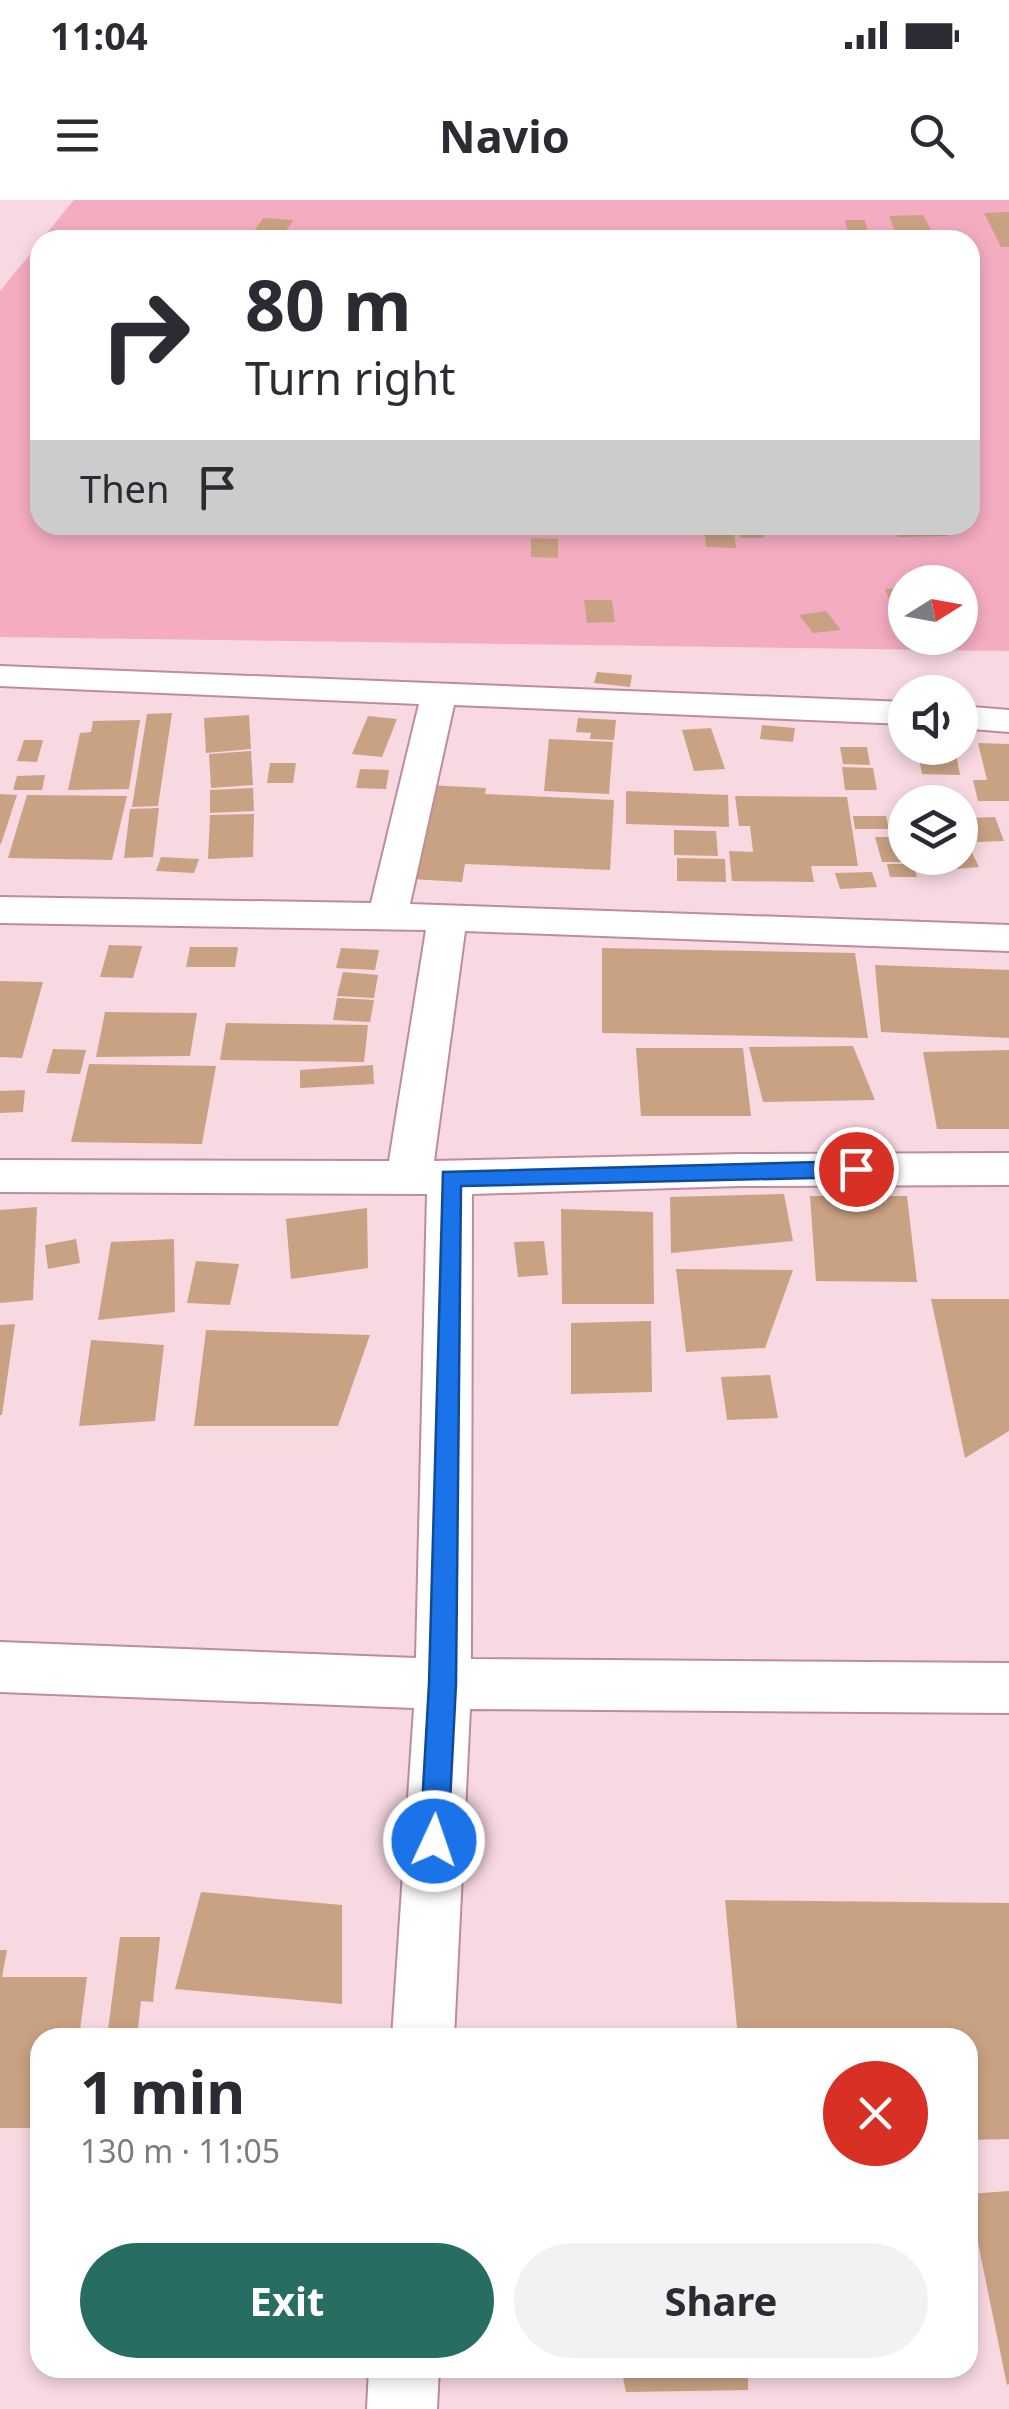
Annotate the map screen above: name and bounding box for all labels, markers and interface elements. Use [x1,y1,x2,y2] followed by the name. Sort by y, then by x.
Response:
[50,9,148,61] text: 11:04
[439,105,570,166] text: Navio
[50,108,105,163] icon: menu
[904,108,959,163] icon: search
[245,256,412,352] text: 80 m
[80,270,210,400] icon: right
[245,347,456,408] text: Turn right
[190,460,245,515] icon: arrive
[80,462,170,514] text: Then
[888,565,978,655] north arrow
[888,565,978,875] map controls
[888,675,978,765] button: sound
[888,785,978,875] button: layers
[814,1127,899,1212] pin
[829,1142,884,1197] icon: arrive
[382,1789,486,1893] position arrow
[80,2050,245,2132] text: 1 min
[823,2061,928,2166] button: close
[80,2129,280,2172] text: 130 m · 11:05
[80,2243,494,2358] button: Exit
[514,2243,928,2358] button: Share

